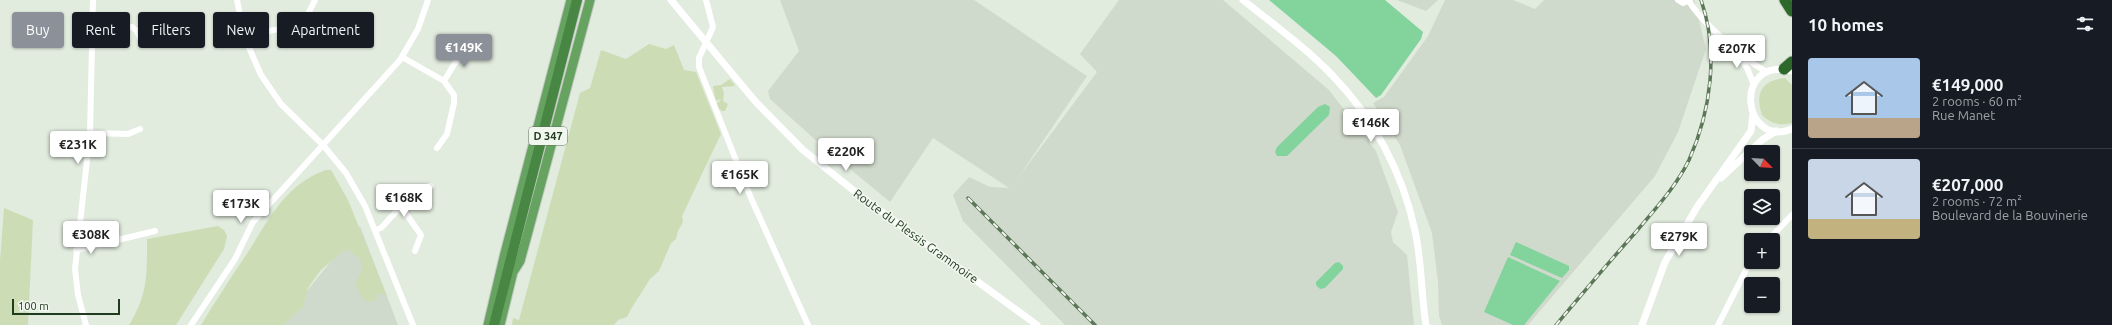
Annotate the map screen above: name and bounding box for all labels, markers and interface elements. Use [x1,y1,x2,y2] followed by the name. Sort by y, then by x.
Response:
[12,12,64,48] chip: Buy
[72,12,130,48] chip: Rent
[138,12,205,48] chip: Filters
[213,12,269,48] chip: New
[277,12,374,48] chip: Apartment
[2074,13,2096,35] icon: filters
[1808,15,1884,34] text: 10 homes
[436,34,492,68] pin: €149K
[1709,35,1765,69] pin: €207K
[445,40,483,54] text: €149K
[1718,41,1756,55] text: €207K
[1840,74,1888,122] icon: home
[1932,75,2003,94] text: €149,000
[1932,94,2022,108] text: 2 rooms · 60 m²
[1932,108,1995,122] text: Rue Manet
[1343,109,1399,143] pin: €146K
[1352,115,1390,129] text: €146K
[529,127,567,145] road number: D 347
[50,131,106,165] pin: €231K
[59,137,97,151] text: €231K
[818,138,874,172] pin: €220K
[827,144,865,158] text: €220K
[1744,145,1780,181] north arrow
[1744,145,1780,313] map controls
[712,161,768,195] pin: €165K
[721,167,759,181] text: €165K
[1840,175,1888,223] icon: home
[1932,175,2003,194] text: €207,000
[376,184,432,218] pin: €168K
[851,186,981,286] street label: Route du Plessis Grammoire
[1744,189,1780,225] button: layers
[213,190,269,224] pin: €173K
[385,190,423,204] text: €168K
[1932,194,2022,208] text: 2 rooms · 72 m²
[222,196,260,210] text: €173K
[1932,208,2088,222] text: Boulevard de la Bouvinerie
[63,221,119,255] pin: €308K
[1651,223,1707,257] pin: €279K
[72,227,110,241] text: €308K
[1660,229,1698,243] text: €279K
[1744,233,1780,269] button: +
[1744,277,1780,313] button: −
[12,297,120,316] scale bar
[18,300,49,312] text: 100 m

